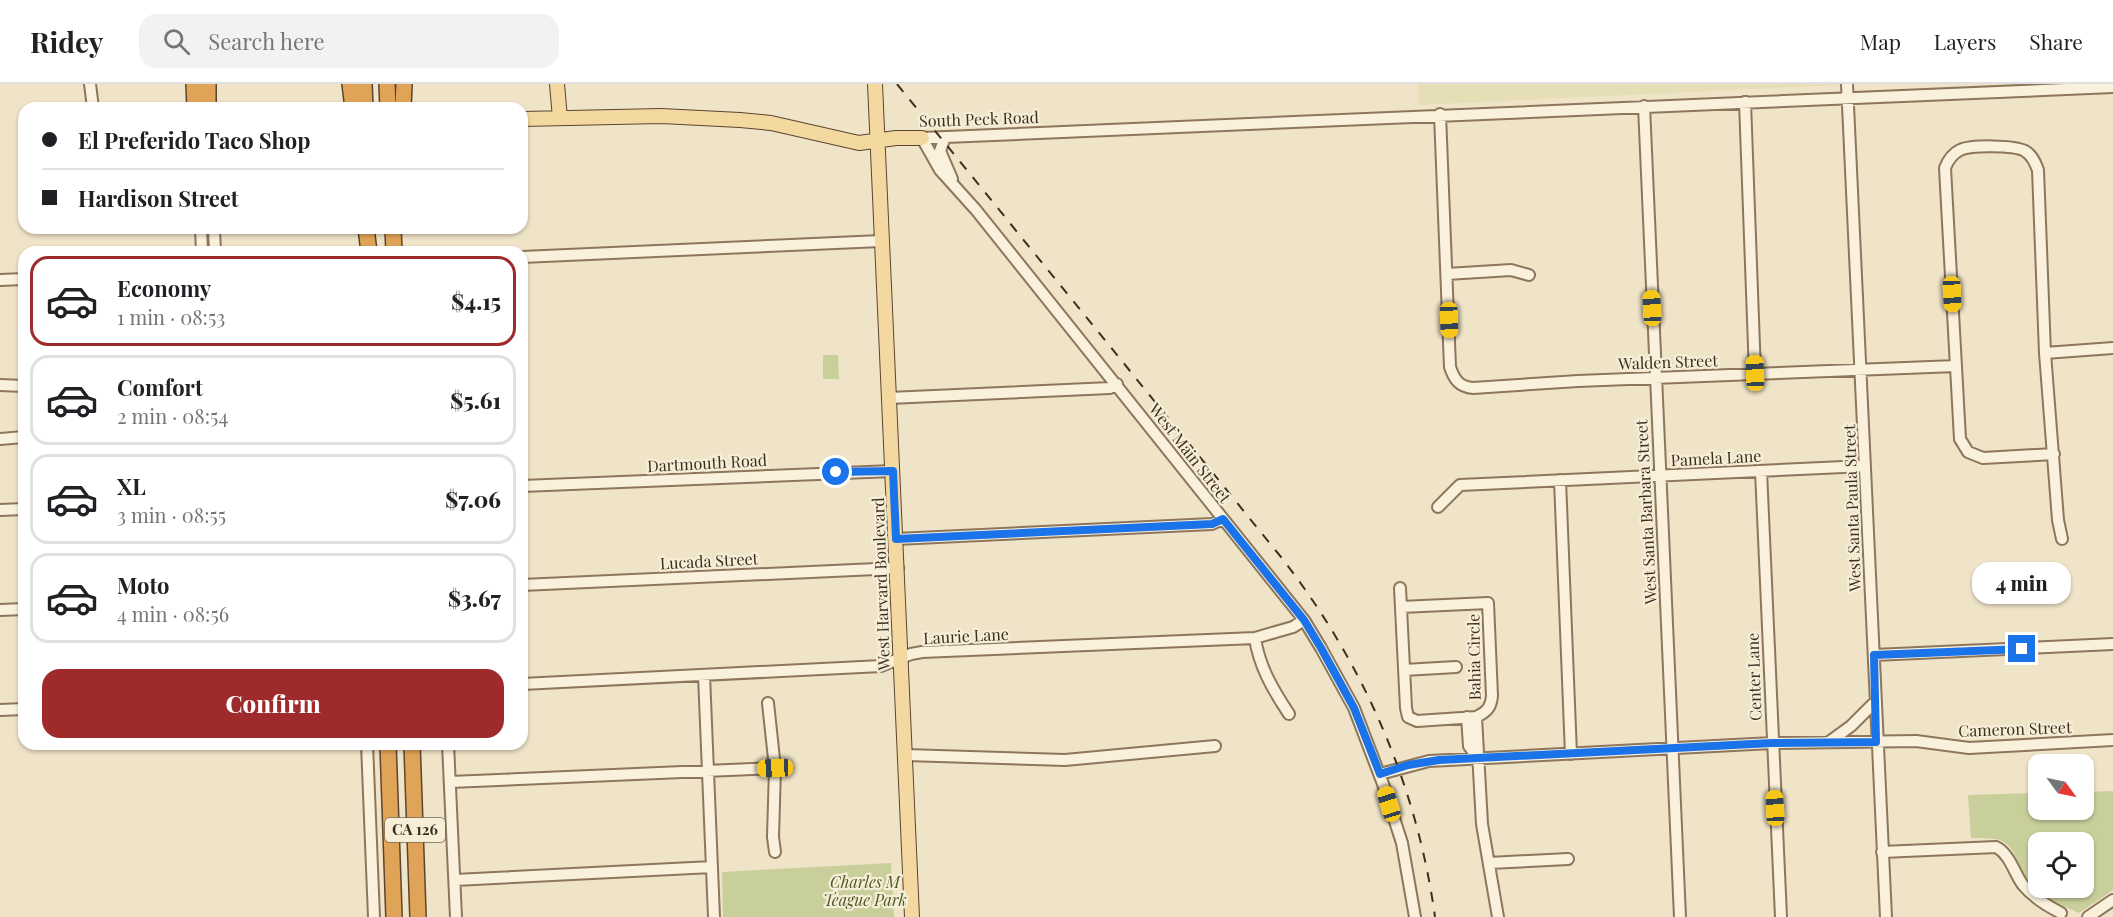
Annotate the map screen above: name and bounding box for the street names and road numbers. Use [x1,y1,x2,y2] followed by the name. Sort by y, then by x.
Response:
[919,106,1039,131] street label: South Peck Road
[1617,349,1719,374] street label: Walden Street
[1144,398,1236,507] street label: West Main Street
[1630,419,1661,606] street label: West Santa Barbara Street
[1838,424,1865,593] street label: West Santa Paula Street
[1670,445,1762,470] street label: Pamela Lane
[647,449,767,476] street label: Dartmouth Road
[867,497,894,672] street label: West Harvard Boulevard
[659,547,759,574] street label: Lucada Street
[1462,614,1485,700] street label: Bahia Circle
[923,623,1009,648] street label: Laurie Lane
[1741,633,1766,721] street label: Center Lane
[1958,716,2072,741] street label: Cameron Street
[385,818,445,842] road number: CA 126

